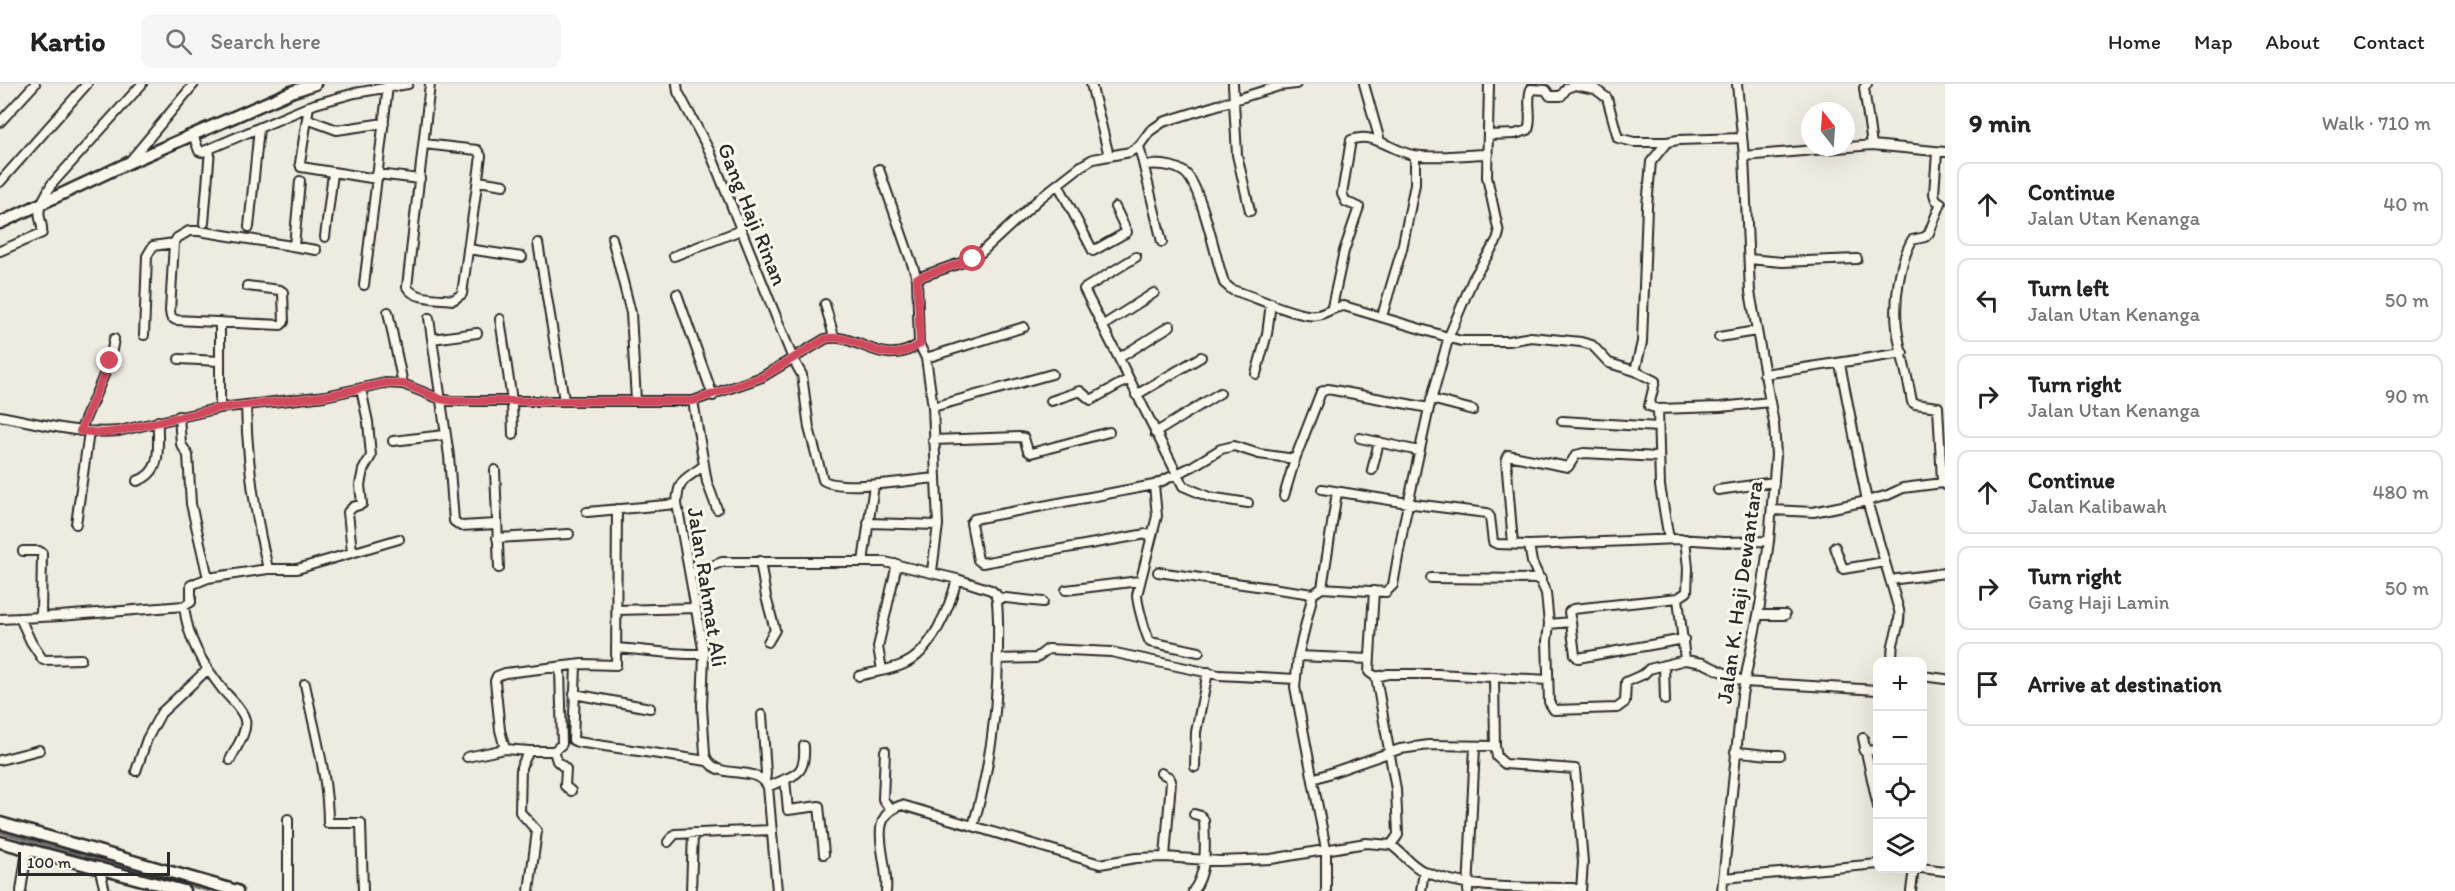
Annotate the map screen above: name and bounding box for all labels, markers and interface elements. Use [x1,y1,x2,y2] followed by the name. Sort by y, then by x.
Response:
[141,14,561,68] search box
[30,24,105,58] text: Kartio
[162,25,195,58] icon: search
[210,28,321,55] text: Search here
[2108,29,2161,54] text: Home
[2194,29,2233,54] text: Map
[2266,29,2320,54] text: About
[2353,29,2425,54] text: Contact
[1801,102,1855,156] north arrow
[1969,107,2031,139] text: 9 min
[2322,111,2431,135] text: Walk · 710 m
[712,139,794,290] street label: Gang Haji Rinan
[2028,179,2115,206] text: Continue
[1971,188,2004,221] icon: ahead
[2383,192,2429,216] text: 40 m
[2028,206,2200,230] text: Jalan Utan Kenanga
[959,245,985,271] route start
[2028,275,2109,302] text: Turn left
[1971,284,2004,317] icon: left
[2385,288,2429,312] text: 50 m
[2028,302,2200,326] text: Jalan Utan Kenanga
[96,347,122,373] route end
[2028,371,2122,398] text: Turn right
[1971,380,2004,413] icon: right
[2385,384,2429,408] text: 90 m
[2028,398,2200,422] text: Jalan Utan Kenanga
[2028,467,2115,494] text: Continue
[1971,476,2004,509] icon: ahead
[1710,478,1769,705] street label: Jalan K. Haji Dewantara
[2372,480,2429,504] text: 480 m
[2028,494,2167,518] text: Jalan Kalibawah
[682,505,733,669] street label: Jalan Rahmat Ali
[2028,563,2122,590] text: Turn right
[1971,572,2004,605] icon: right
[2385,576,2429,600] text: 50 m
[2028,590,2170,614] text: Gang Haji Lamin
[1873,657,1927,873] map controls
[1873,657,1927,711] button: +
[1971,668,2004,701] icon: arrive
[2028,671,2222,698] text: Arrive at destination
[1873,711,1927,765] button: −
[1873,765,1927,819] button: locate
[1873,819,1927,873] button: layers
[18,849,170,876] scale bar
[27,853,71,872] text: 100 m

